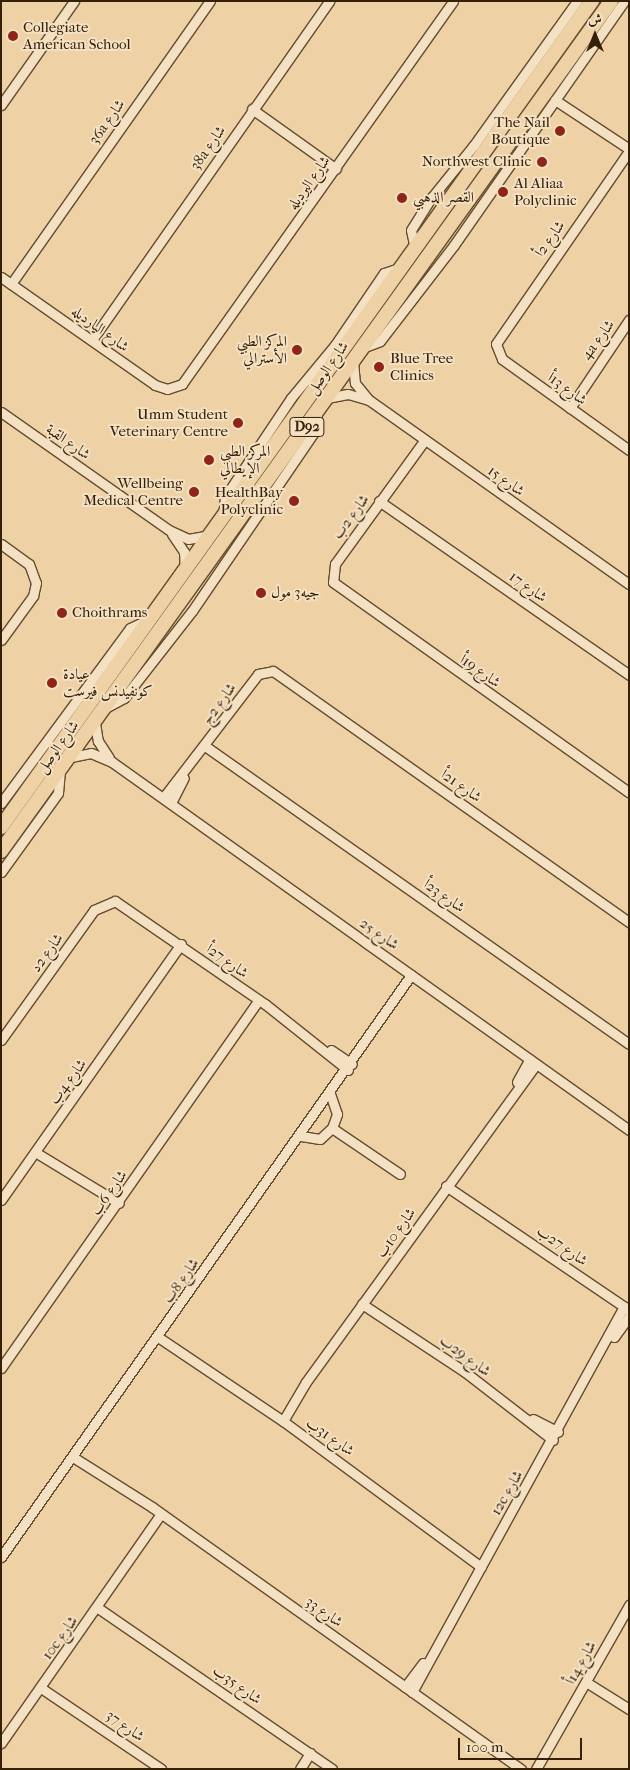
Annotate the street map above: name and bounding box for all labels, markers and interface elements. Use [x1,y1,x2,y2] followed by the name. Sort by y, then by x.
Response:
[570,10,620,60] north arrow
[588,11,602,28] text: ش
[23,18,131,53] place label: Collegiate American School
[7,30,19,42] marker: Collegiate American School
[85,96,129,148] street label: 36a شارع
[491,113,550,148] place label: The Nail Boutique
[186,122,230,174] street label: 38a شارع
[554,125,566,137] marker: The Nail Boutique
[284,153,334,213] street label: شارع اليرديله
[422,153,531,171] place label: Northwest Clinic
[535,155,549,169] marker: Northwest Clinic
[514,174,577,209] place label: Al Aliaa Polyclinic
[496,185,510,199] marker: Al Aliaa Polyclinic
[413,189,474,207] place label: القصر الذهبي
[395,191,409,205] marker: القصر الذهبي
[531,217,569,261] street label: شارع 2أ
[68,302,132,356] street label: شارع اليارديله
[577,316,619,364] street label: 4a شارع
[237,332,287,367] place label: المركز الطبي الأسترالي
[303,338,353,398] street label: شارع الوصل
[291,344,303,356] marker: المركز الطبي الأسترالي
[390,349,453,384] place label: Blue Tree Clinics
[372,360,386,374] marker: Blue Tree Clinics
[544,369,590,409] street label: شارع 13أ
[110,405,228,440] place label: Umm Student Veterinary Centre
[288,416,326,438] road number: D92
[232,417,244,429] marker: Umm Student Veterinary Centre
[42,420,94,464] street label: شارع القبة
[220,442,270,477] place label: المركز الطبي الإيطالي
[202,453,216,467] marker: المركز الطبي الإيطالي
[484,462,528,500] street label: شارع 15
[83,474,183,509] place label: Wellbeing Medical Centre
[215,483,283,518] place label: HealthBay Polyclinic
[187,485,201,499] marker: Wellbeing Medical Centre
[329,491,373,543] street label: شارع 2ب
[287,494,301,508] marker: HealthBay Polyclinic
[506,568,550,606] street label: شارع 17
[271,584,320,602] place label: جيه3 مول
[255,587,267,599] marker: جيه3 مول
[72,604,147,622] place label: Choithrams
[56,607,68,619] marker: Choithrams
[456,650,504,692] street label: شارع 19أ
[63,665,153,700] place label: عيادة كونفيدنس فيرست
[45,676,59,690] marker: عيادة كونفيدنس فيرست
[198,680,240,728] street label: شارع 2ج
[33,717,83,777] street label: شارع الوصل
[437,765,485,807] street label: شارع 21أ
[420,875,468,917] street label: شارع 23أ
[356,914,402,954] street label: شارع 25
[27,930,67,976] street label: شارع 2د
[202,940,252,982] street label: شارع 27أ
[45,1056,91,1108] street label: شارع 4ب
[87,1167,131,1219] street label: شارع 6ب
[372,1205,420,1261] street label: شارع 10ب
[533,1222,591,1270] street label: شارع 27ب
[159,1255,203,1307] street label: شارع 8ب
[436,1331,494,1381] street label: شارع 29ب
[302,1414,358,1460] street label: شارع 31ب
[487,1467,527,1519] street label: 12c شارع
[302,1593,346,1631] street label: شارع 33
[38,1613,82,1663] street label: 10c شارع
[562,1638,600,1688] street label: شارع 14أ
[209,1662,265,1708] street label: شارع 35ب
[102,1706,148,1746] street label: شارع 37
[460,1728,584,1760] scale bar
[466,1738,504,1756] text: 100 m

